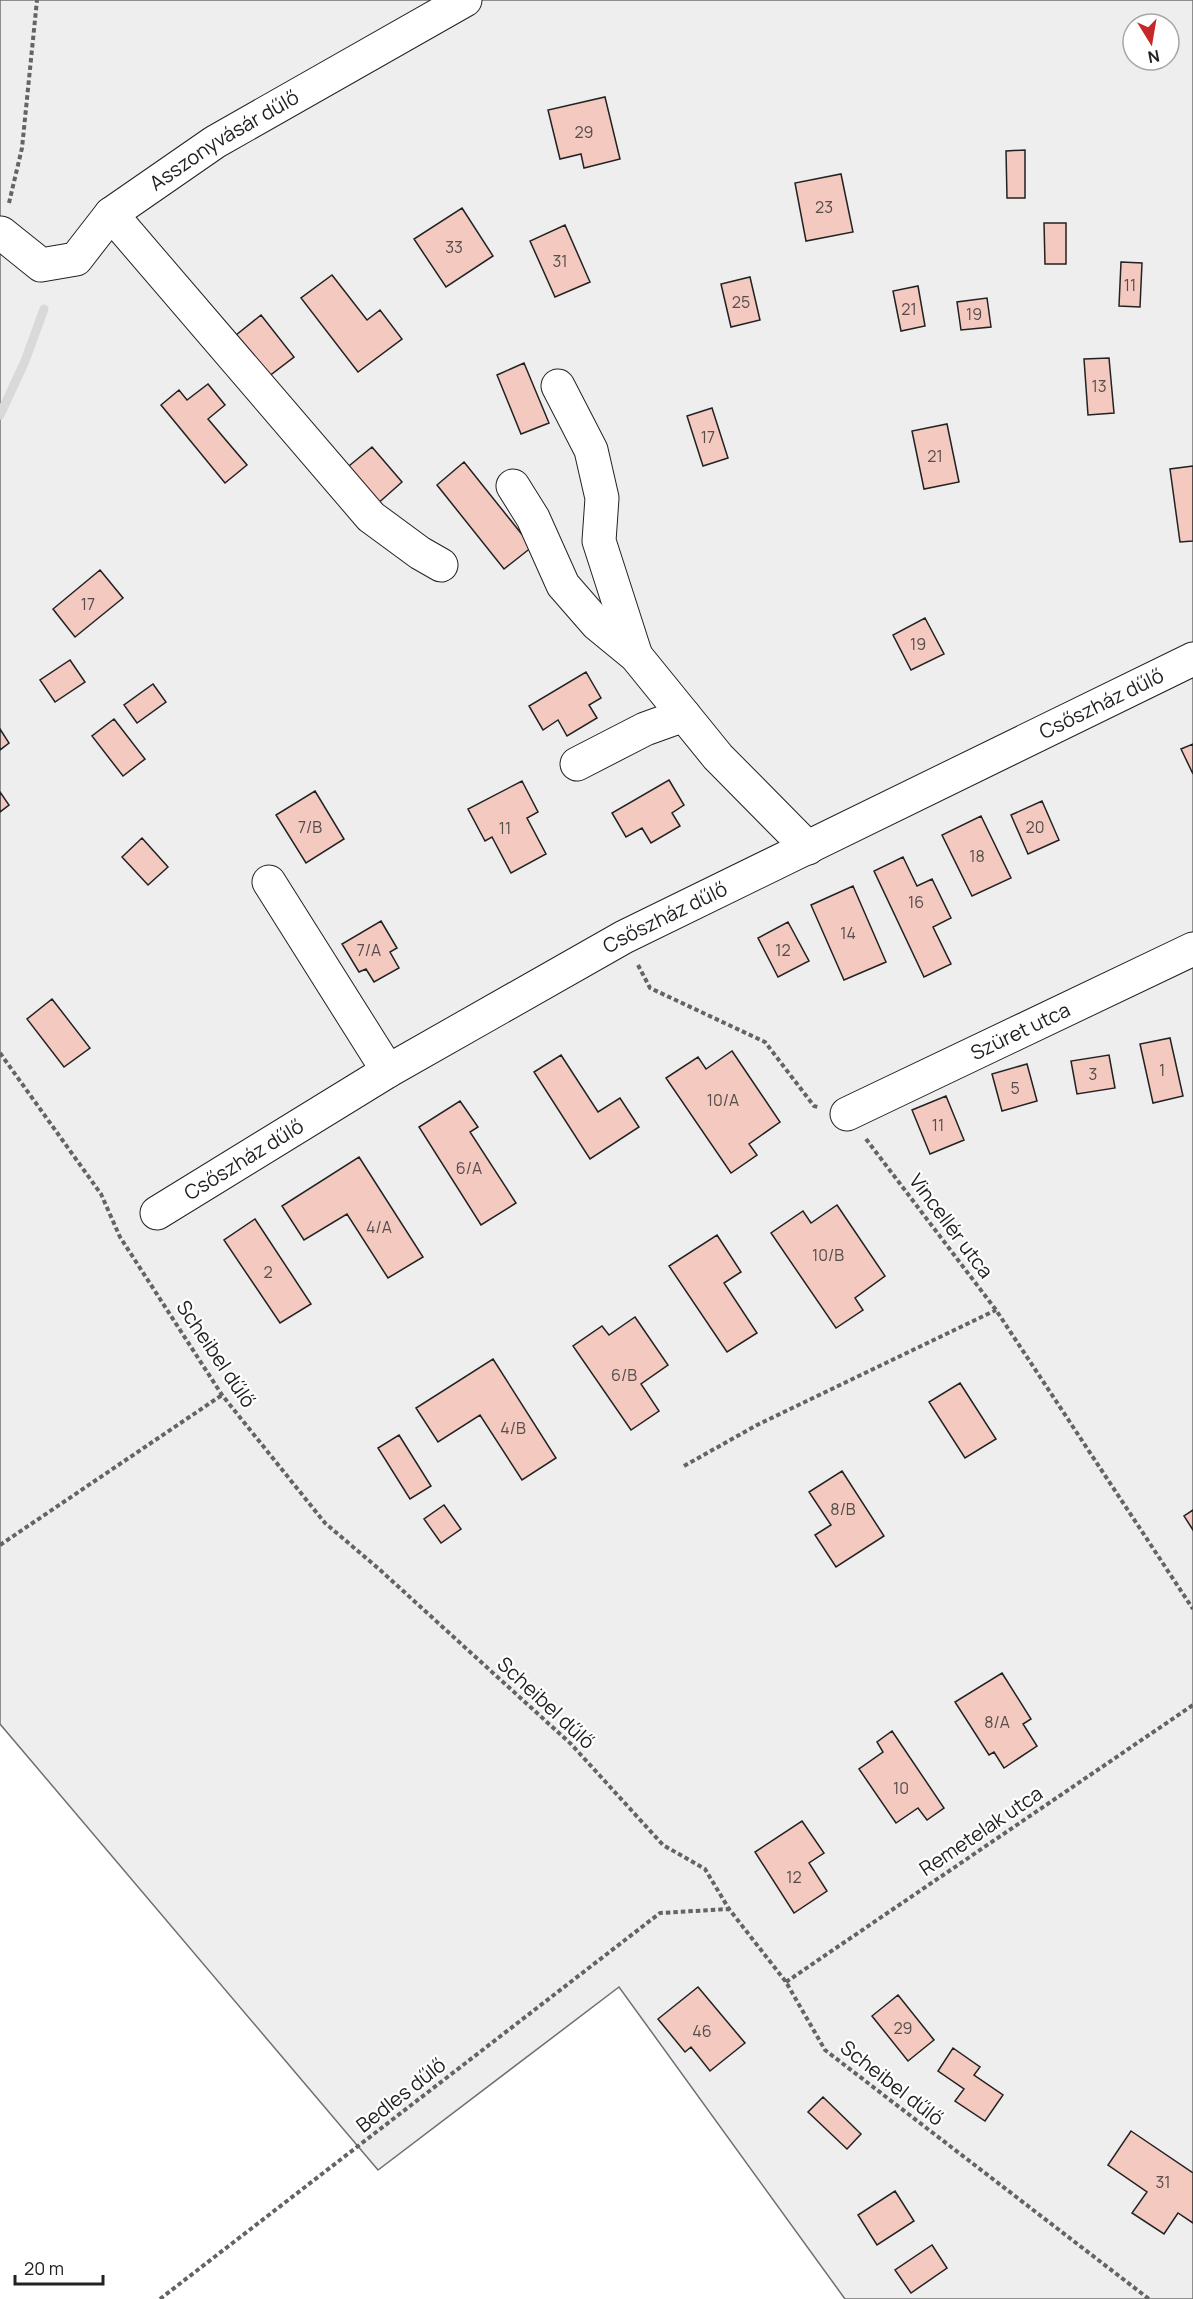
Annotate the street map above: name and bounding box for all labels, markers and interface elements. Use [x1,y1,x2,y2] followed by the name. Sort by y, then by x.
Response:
[1121,12,1181,72] north arrow
[1146,45,1162,69] text: N
[144,83,304,196] street label: Asszonyvásár dűlő
[574,121,594,143] house number: 29
[815,196,833,218] house number: 23
[445,236,463,258] house number: 33
[552,250,568,272] house number: 31
[1124,274,1136,296] house number: 11
[732,291,750,313] house number: 25
[901,298,917,320] house number: 21
[966,303,982,325] house number: 19
[1091,375,1107,397] house number: 13
[701,426,715,448] house number: 17
[927,445,943,467] house number: 21
[81,593,95,615] house number: 17
[910,633,926,655] house number: 19
[1034,661,1168,745] street label: Csőszház dűlő
[298,816,322,838] house number: 7/B
[1026,816,1044,838] house number: 20
[499,817,511,839] house number: 11
[969,845,985,867] house number: 18
[598,875,732,959] street label: Csőszház dűlő
[908,891,924,913] house number: 16
[840,922,856,944] house number: 14
[357,939,381,961] house number: 7/A
[775,939,791,961] house number: 12
[966,996,1074,1066] street label: Szüret utca
[1159,1059,1165,1081] house number: 1
[1089,1063,1097,1085] house number: 3
[1010,1077,1020,1099] house number: 5
[707,1089,739,1111] house number: 10/A
[179,1112,309,1206] street label: Csőszház dűlő
[932,1114,944,1136] house number: 11
[456,1157,482,1179] house number: 6/A
[903,1168,1000,1284] street label: Vincellér utca
[366,1216,392,1238] house number: 4/A
[812,1244,844,1266] house number: 10/B
[263,1261,273,1283] house number: 2
[171,1295,262,1413] street label: Scheibel dűlő
[611,1364,637,1386] house number: 6/B
[500,1417,526,1439] house number: 4/B
[830,1498,856,1520] house number: 8/B
[492,1650,601,1755] street label: Scheibel dűlő
[984,1711,1010,1733] house number: 8/A
[893,1777,909,1799] house number: 10
[914,1779,1048,1882] street label: Remetelak utca
[786,1866,802,1888] house number: 12
[893,2017,913,2039] house number: 29
[692,2020,712,2042] house number: 46
[835,2034,950,2132] street label: Scheibel dűlő
[350,2051,451,2138] street label: Bedles dűlő
[1155,2171,1171,2193] house number: 31
[15,2248,104,2286] scale bar
[24,2256,64,2280] text: 20 m

